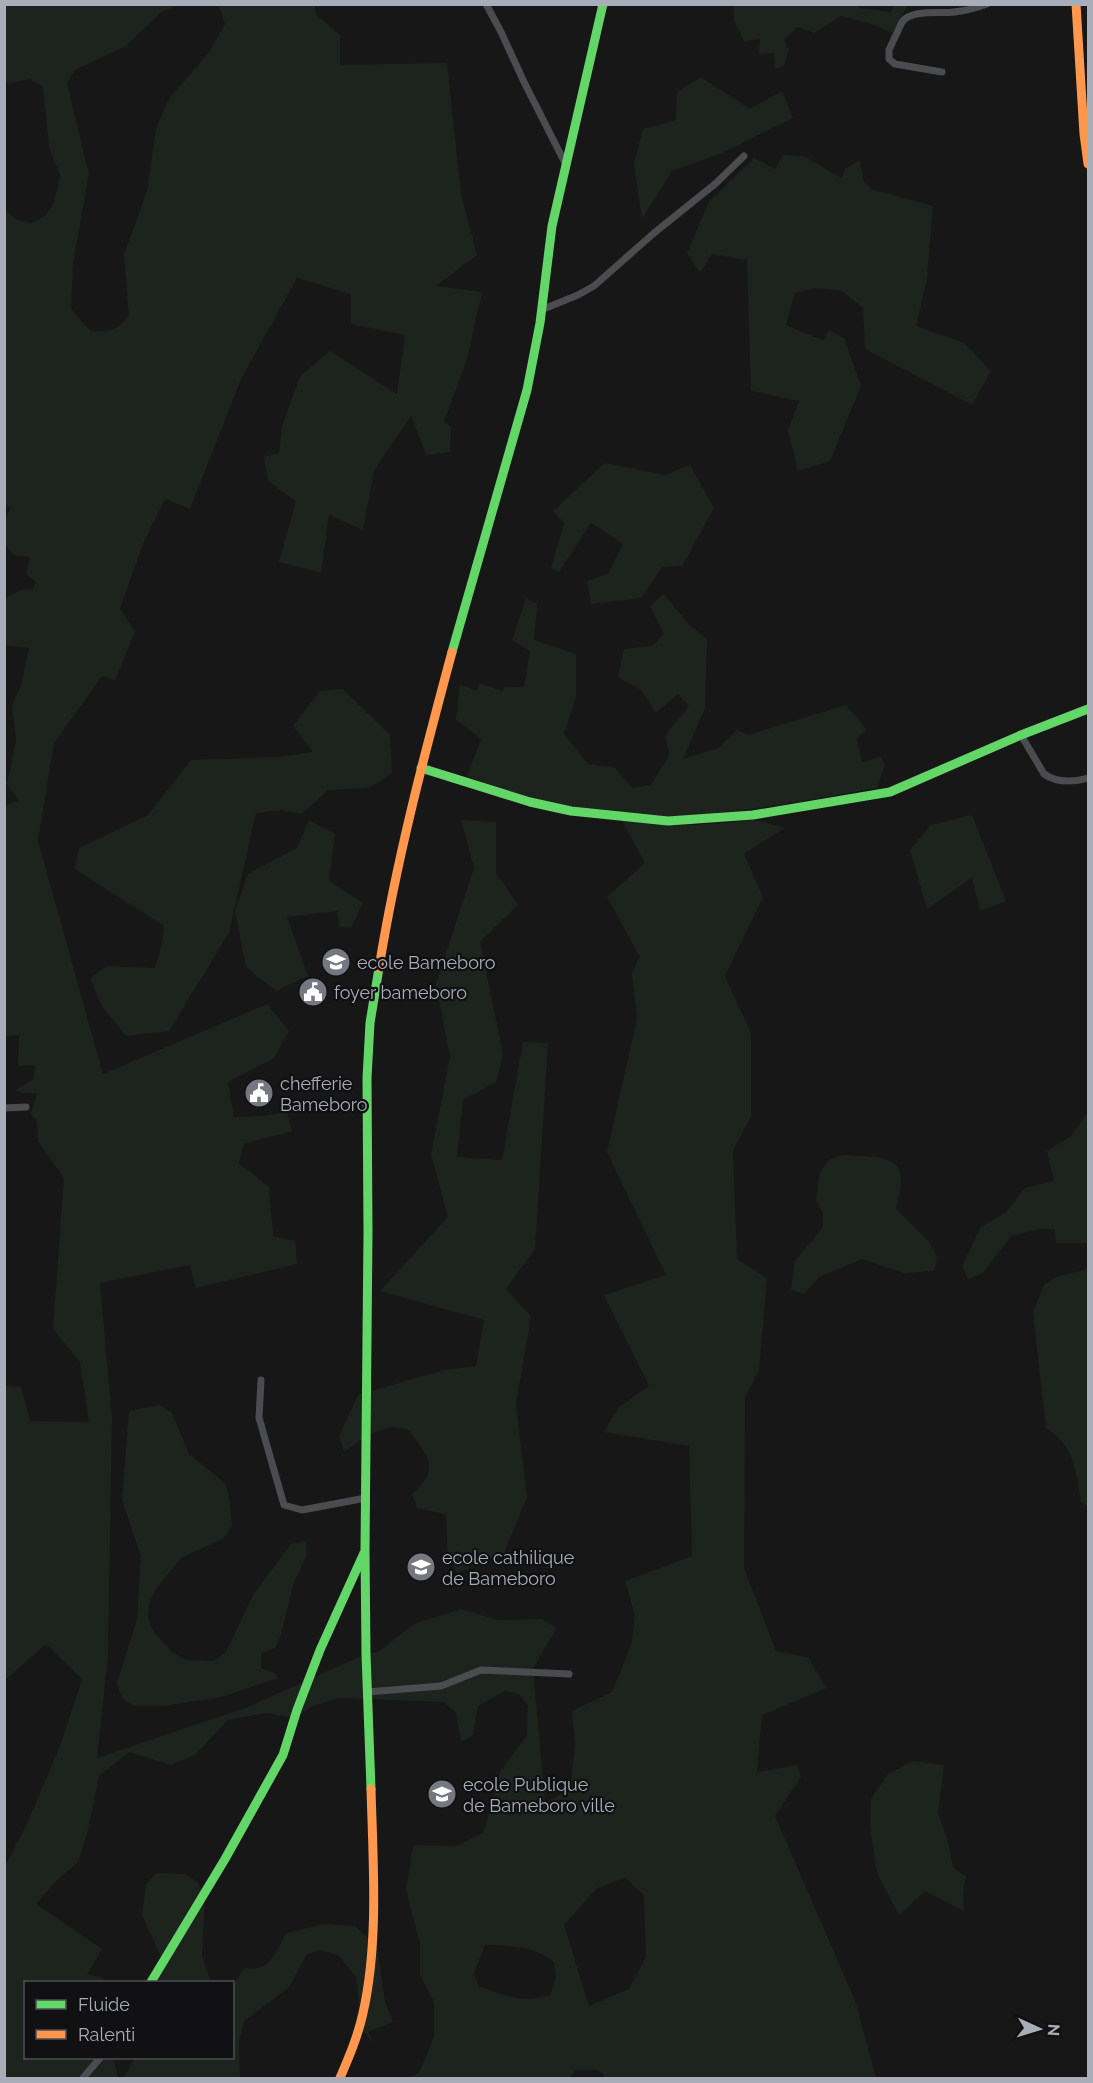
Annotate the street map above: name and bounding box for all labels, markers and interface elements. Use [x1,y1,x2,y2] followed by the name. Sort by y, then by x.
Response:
[320,946,352,978] school or university icon: ecole Bameboro
[357,952,496,973] place label: ecole Bameboro
[297,976,329,1008] public building icon: foyer bameboro
[334,982,467,1003] place label: foyer bameboro
[280,1073,368,1115] place label: chefferie Bameboro
[243,1077,275,1109] public building icon: chefferie Bameboro
[442,1547,575,1589] place label: ecole cathilique de Bameboro
[405,1551,437,1583] school or university icon: ecole cathilique de Bameboro
[463,1774,615,1816] place label: ecole Publique de Bameboro ville
[426,1778,458,1810] school or university icon: ecole Publique de Bameboro ville
[24,1981,234,2059] legend
[78,1994,130,2015] text: Fluide
[1009,1999,1069,2059] north arrow
[1044,2023,1063,2037] text: N
[78,2024,135,2045] text: Ralenti

